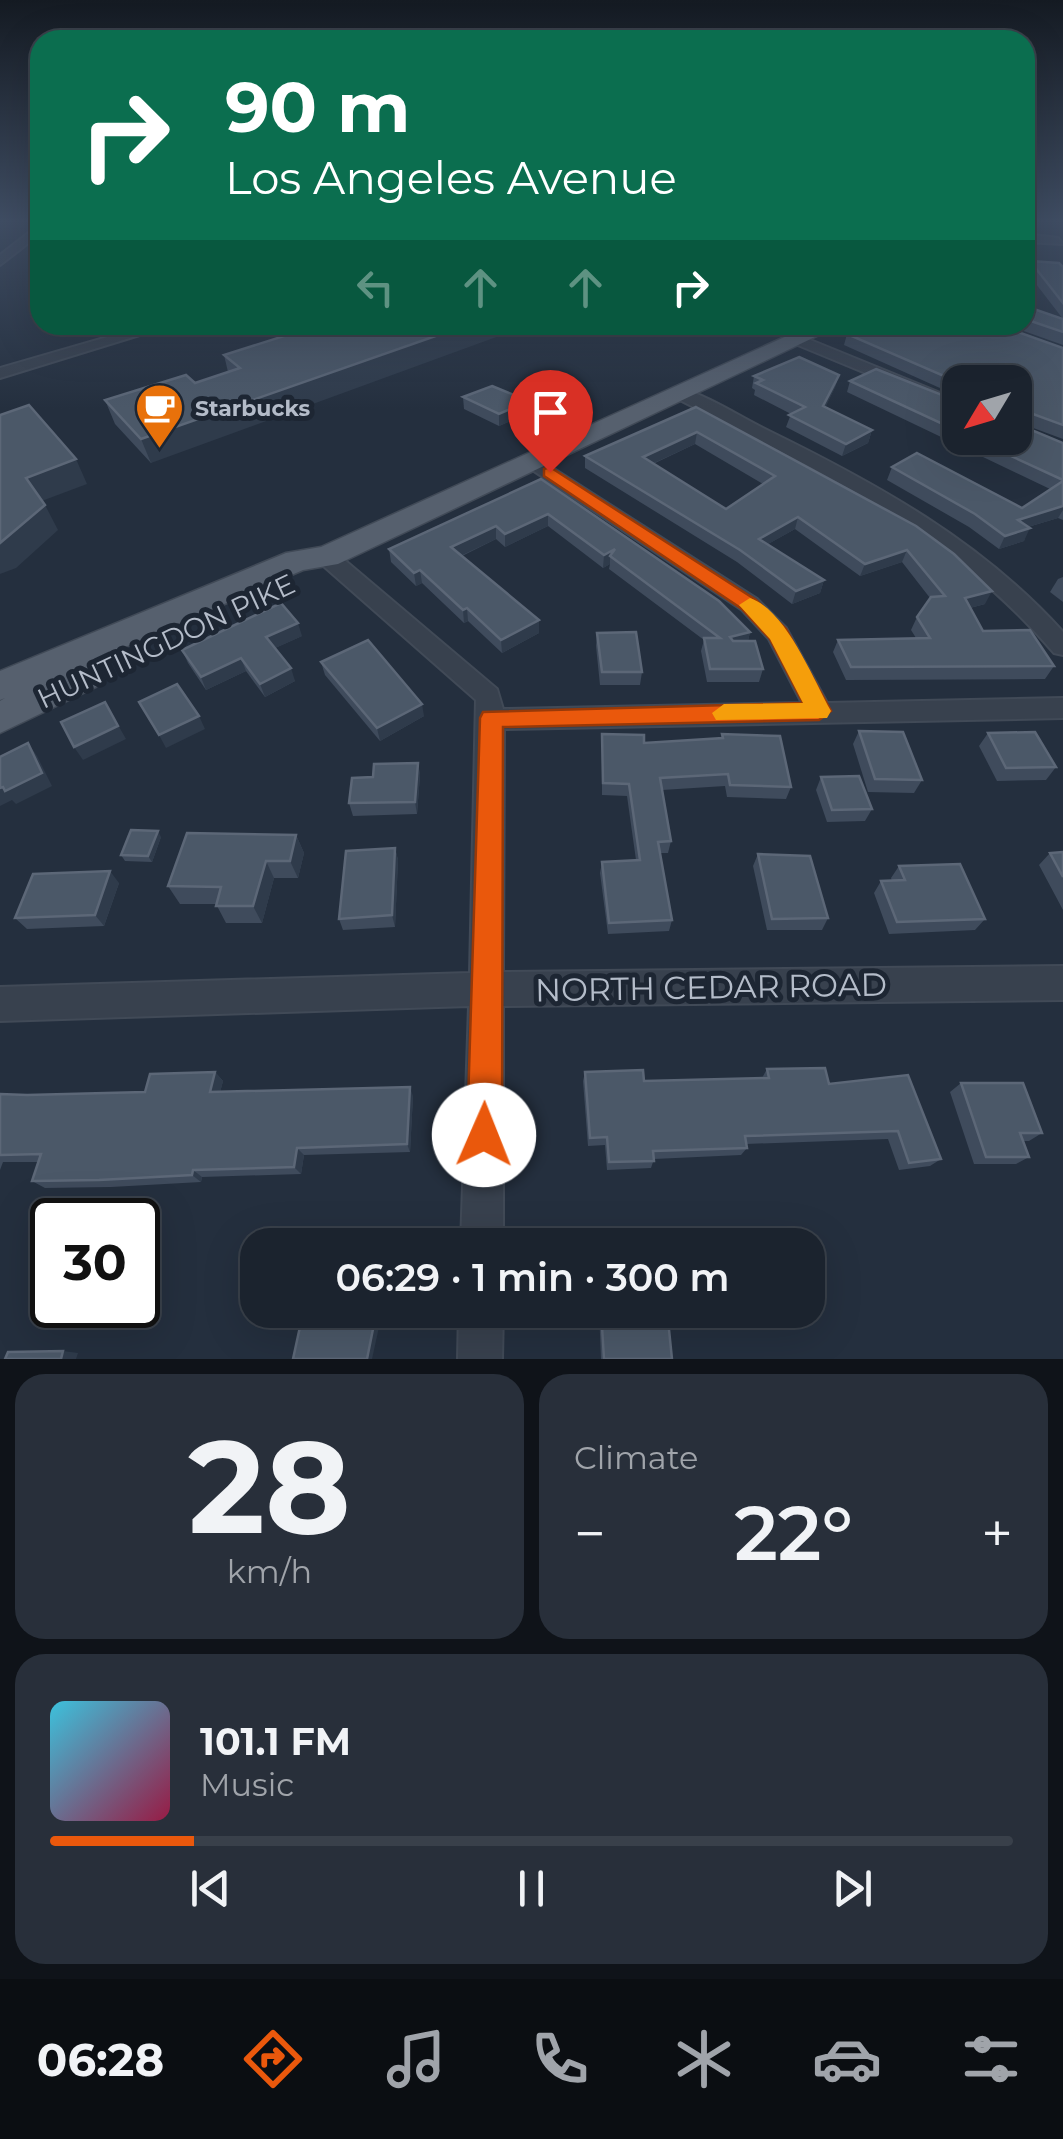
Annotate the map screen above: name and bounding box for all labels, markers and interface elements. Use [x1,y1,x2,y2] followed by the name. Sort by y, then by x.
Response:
[225,64,410,150] text: 90 m
[60,70,190,200] icon: right
[225,150,677,205] text: Los Angeles Avenue
[348,260,403,315] icon: left
[453,260,508,315] icon: ahead
[558,260,613,315] icon: ahead
[663,260,718,315] icon: right
[942,365,1032,455] north arrow
[942,365,1032,455] map controls
[508,370,593,473] pin
[134,382,186,450] cafe icon: Starbucks
[523,385,578,440] icon: arrive
[195,395,310,422] place label: Starbucks
[32,566,300,716] street label: HUNTINGDON PIKE
[535,964,887,1010] street label: NORTH CEDAR ROAD
[432,1083,536,1187] position arrow
[30,1198,160,1328] speed limit sign: 30
[336,1254,729,1301] text: 06:29 · 1 min · 300 m
[188,1407,351,1566] text: 28
[574,1438,698,1477] text: Climate
[734,1487,853,1579] text: 22°
[574,1500,606,1567] text: −
[981,1500,1013,1567] text: +
[227,1552,312,1591] text: km/h
[200,1718,351,1765] text: 101.1 FM
[200,1765,294,1804] text: Music
[183,1861,238,1916] icon: previous
[504,1861,559,1916] icon: pause
[825,1861,880,1916] icon: next
[238,2024,308,2094] icon: directions
[381,2024,451,2094] icon: music
[525,2024,595,2094] icon: phone
[669,2024,739,2094] icon: climate
[812,2024,882,2094] icon: car
[956,2024,1026,2094] icon: filters
[37,2032,164,2087] text: 06:28

